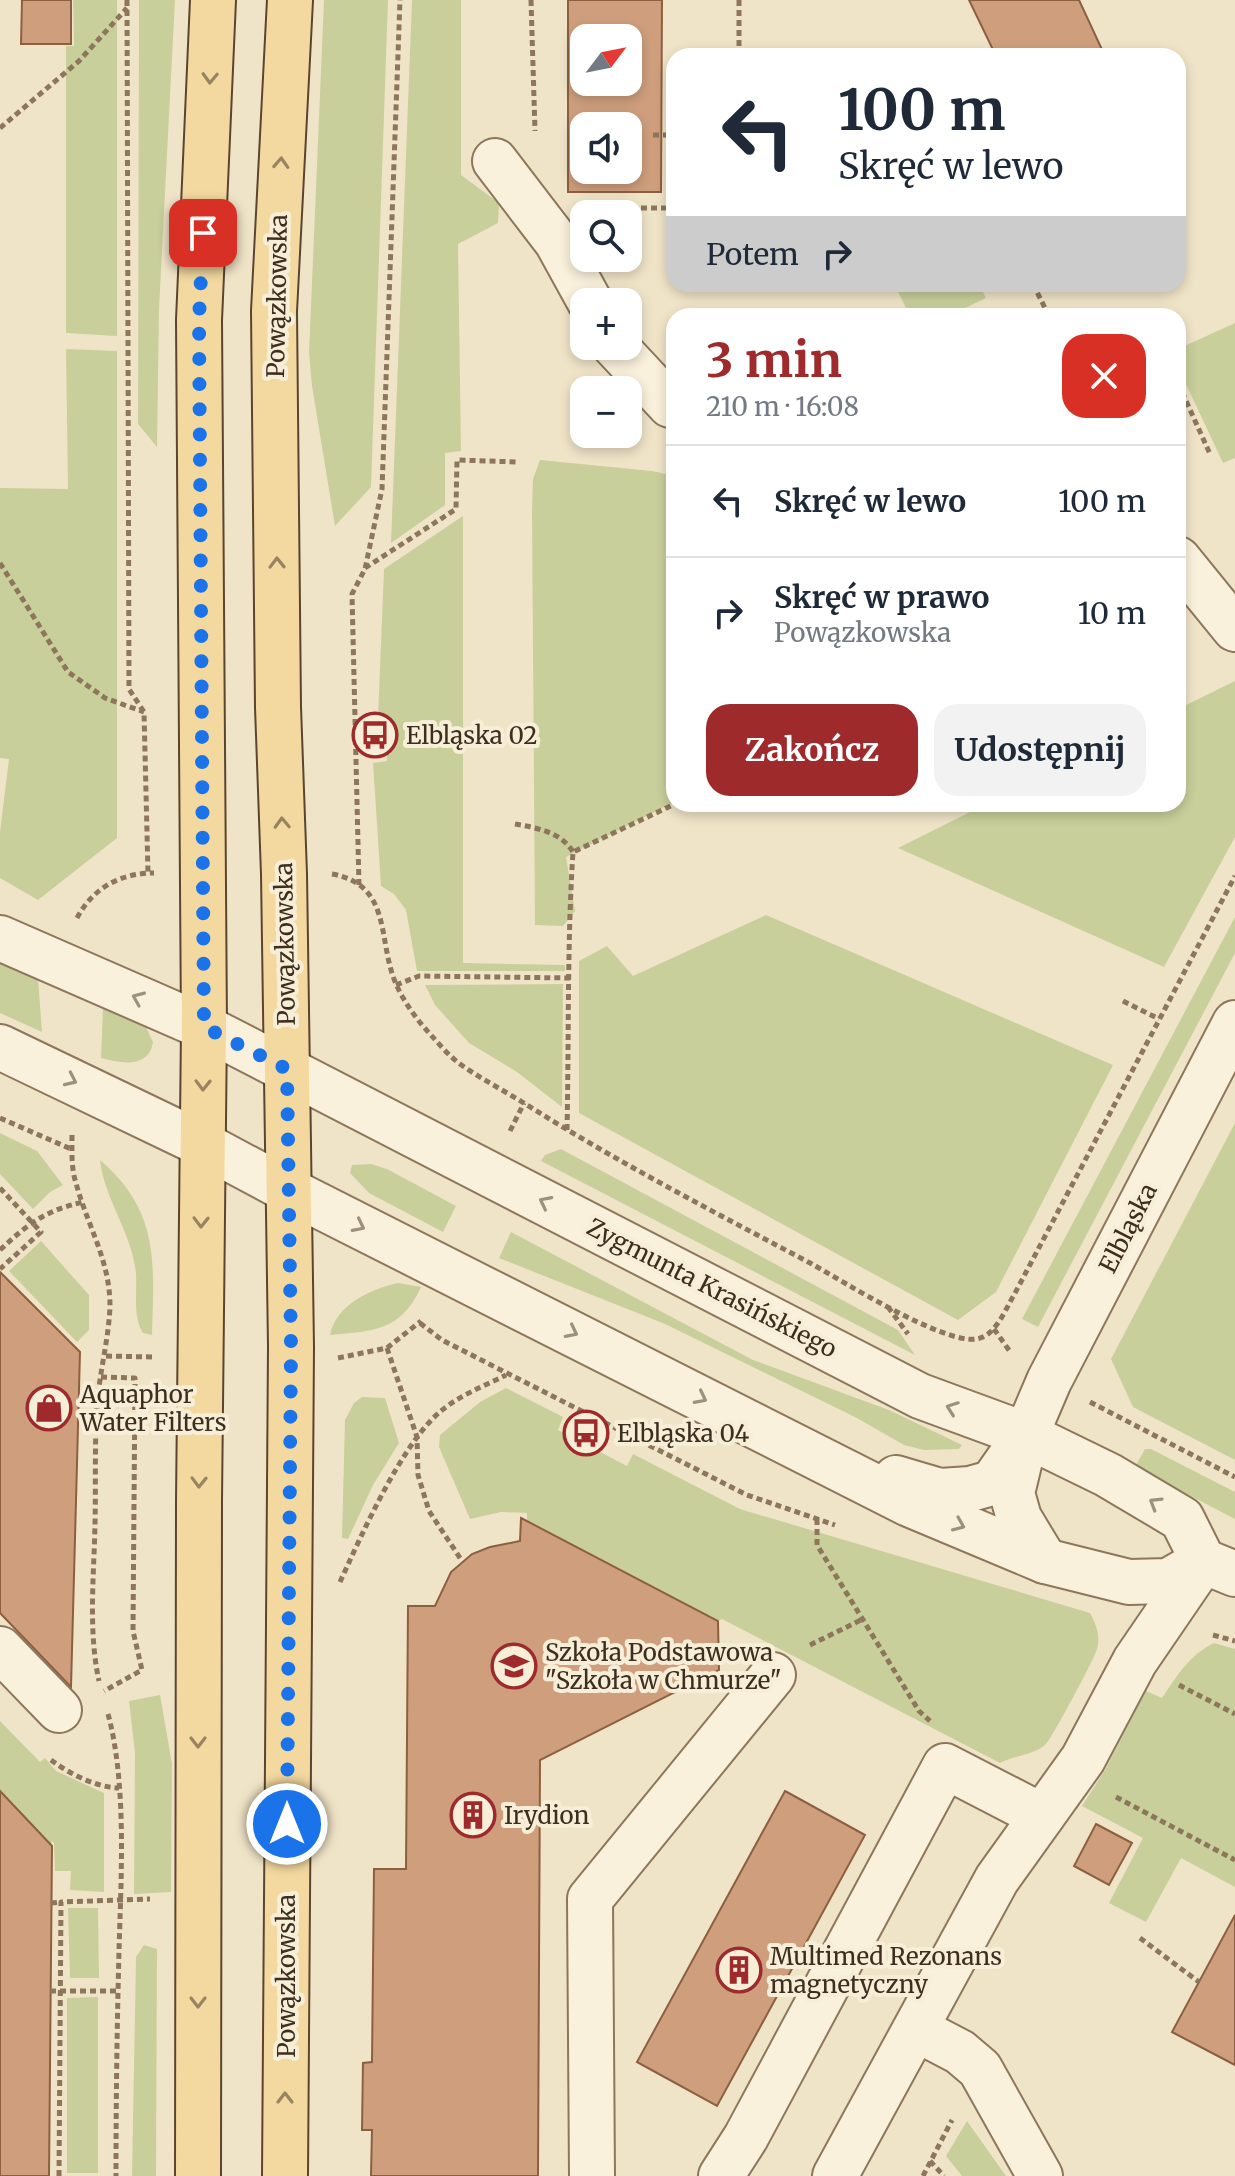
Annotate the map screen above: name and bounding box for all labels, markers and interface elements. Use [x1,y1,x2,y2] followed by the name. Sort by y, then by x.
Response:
[570,24,642,96] north arrow
[570,24,642,448] map controls
[201,72,218,85] one-way arrow
[838,75,1006,145] text: 100 m
[706,80,810,184] icon: left
[570,112,642,184] button: sound
[838,144,1063,189] text: Skręć w lewo
[273,156,290,169] one-way arrow
[169,199,237,267] pin
[570,200,642,272] button: search
[181,211,225,255] icon: arrive
[260,214,294,378] street label: Powązkowska
[815,232,859,276] icon: right
[706,235,799,273] text: Potem
[570,288,642,360] button: +
[706,330,842,390] text: 3 min
[1062,334,1146,418] button: close
[570,376,642,448] button: −
[706,390,859,423] text: 210 m · 16:08
[706,479,750,523] icon: left
[774,482,966,520] text: Skręć w lewo
[1058,482,1146,520] text: 100 m
[268,556,285,569] one-way arrow
[774,578,989,616] text: Skręć w prawo
[706,591,750,635] icon: right
[1078,594,1146,632] text: 10 m
[774,616,951,649] text: Powązkowska
[706,704,918,796] button: Zakończ
[934,704,1146,796] button: Udostępnij
[351,711,399,759] bus stop icon: Elbląska 02
[406,720,537,751] place label: Elbląska 02
[273,816,291,829] one-way arrow
[268,862,302,1026] street label: Powązkowska
[132,992,146,1008] one-way arrow
[62,1070,77,1086] one-way arrow
[194,1079,212,1092] one-way arrow
[1092,1178,1164,1278] street label: Elbląska
[539,1197,554,1212] one-way arrow
[582,1211,842,1365] street label: Zygmunta Krasińskiego
[192,1216,210,1229] one-way arrow
[351,1216,366,1231] one-way arrow
[564,1322,579,1338] one-way arrow
[79,1379,226,1438] place label: Aquaphor Water Filters
[25,1384,73,1432] shop icon: Aquaphor Water Filters
[692,1388,707,1403] one-way arrow
[946,1401,960,1418] one-way arrow
[562,1409,610,1457] bus stop icon: Elbląska 04
[617,1418,750,1449] place label: Elbląska 04
[190,1476,208,1489] one-way arrow
[1149,1497,1164,1513] one-way arrow
[951,1515,965,1532] one-way arrow
[545,1637,782,1696] place label: Szkoła Podstawowa "Szkoła w Chmurze"
[490,1642,538,1690] school or university icon: Szkoła Podstawowa "Szkoła w Chmurze"
[189,1736,207,1749] one-way arrow
[245,1782,329,1866] position arrow
[449,1791,497,1839] building icon: Irydion
[504,1800,590,1831] place label: Irydion
[271,1894,302,2058] street label: Powązkowska
[770,1941,1002,2000] place label: Multimed Rezonans magnetyczny
[715,1946,763,1994] building icon: Multimed Rezonans magnetyczny
[189,1996,207,2009] one-way arrow
[276,2091,294,2104] one-way arrow

